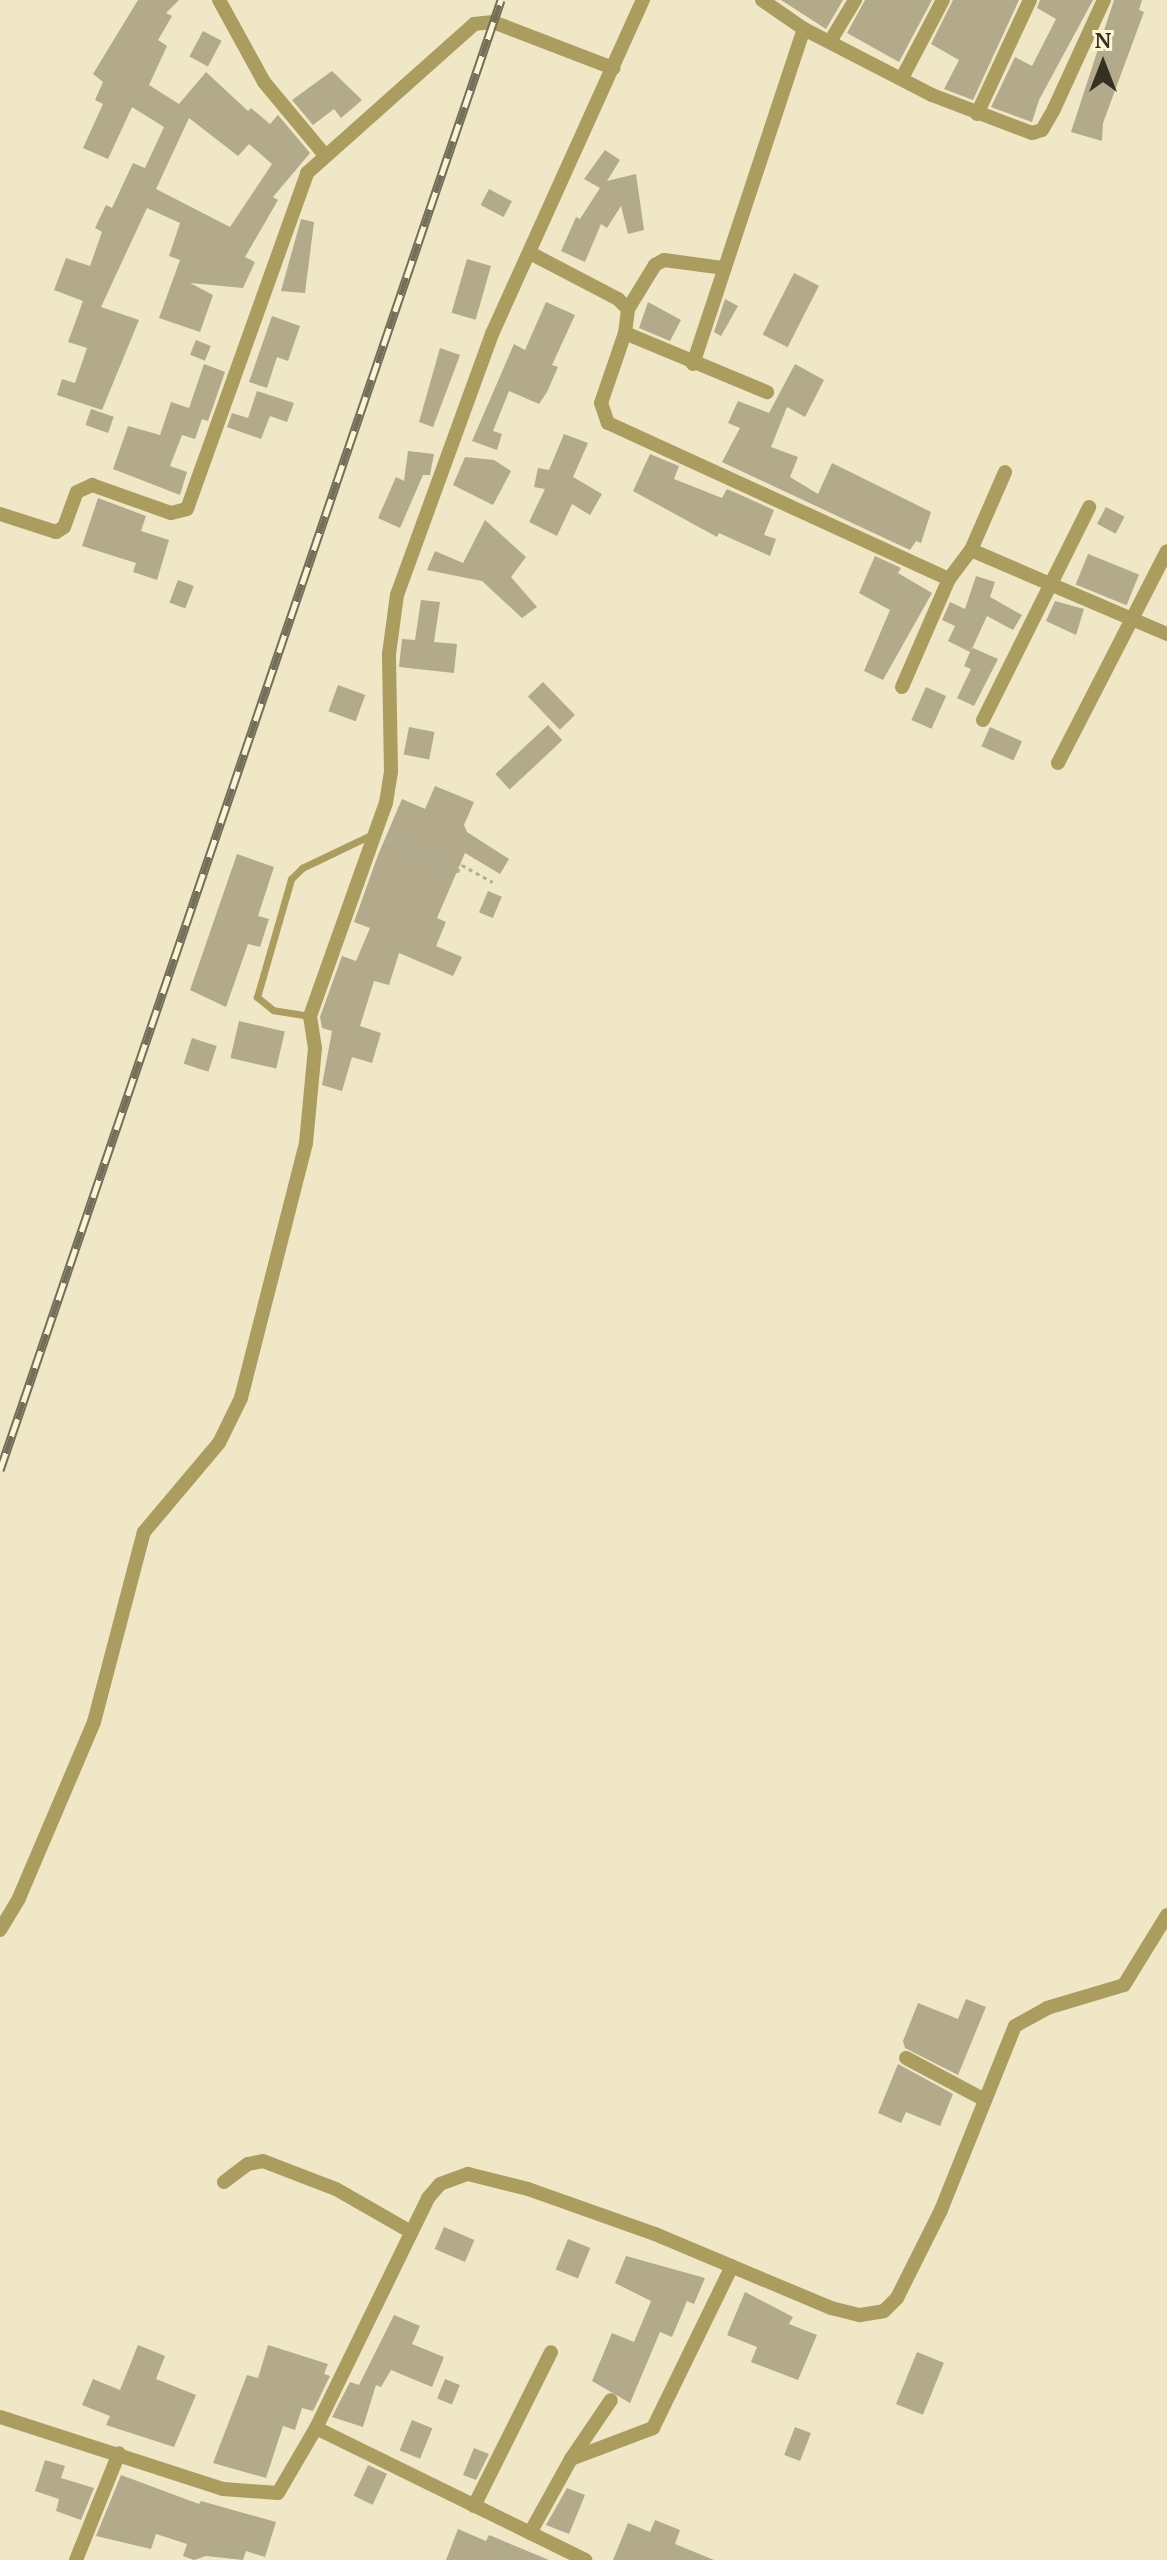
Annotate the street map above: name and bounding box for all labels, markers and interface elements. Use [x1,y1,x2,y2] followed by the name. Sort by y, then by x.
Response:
[1063,24,1143,104] north arrow
[1095,25,1111,54] text: N

